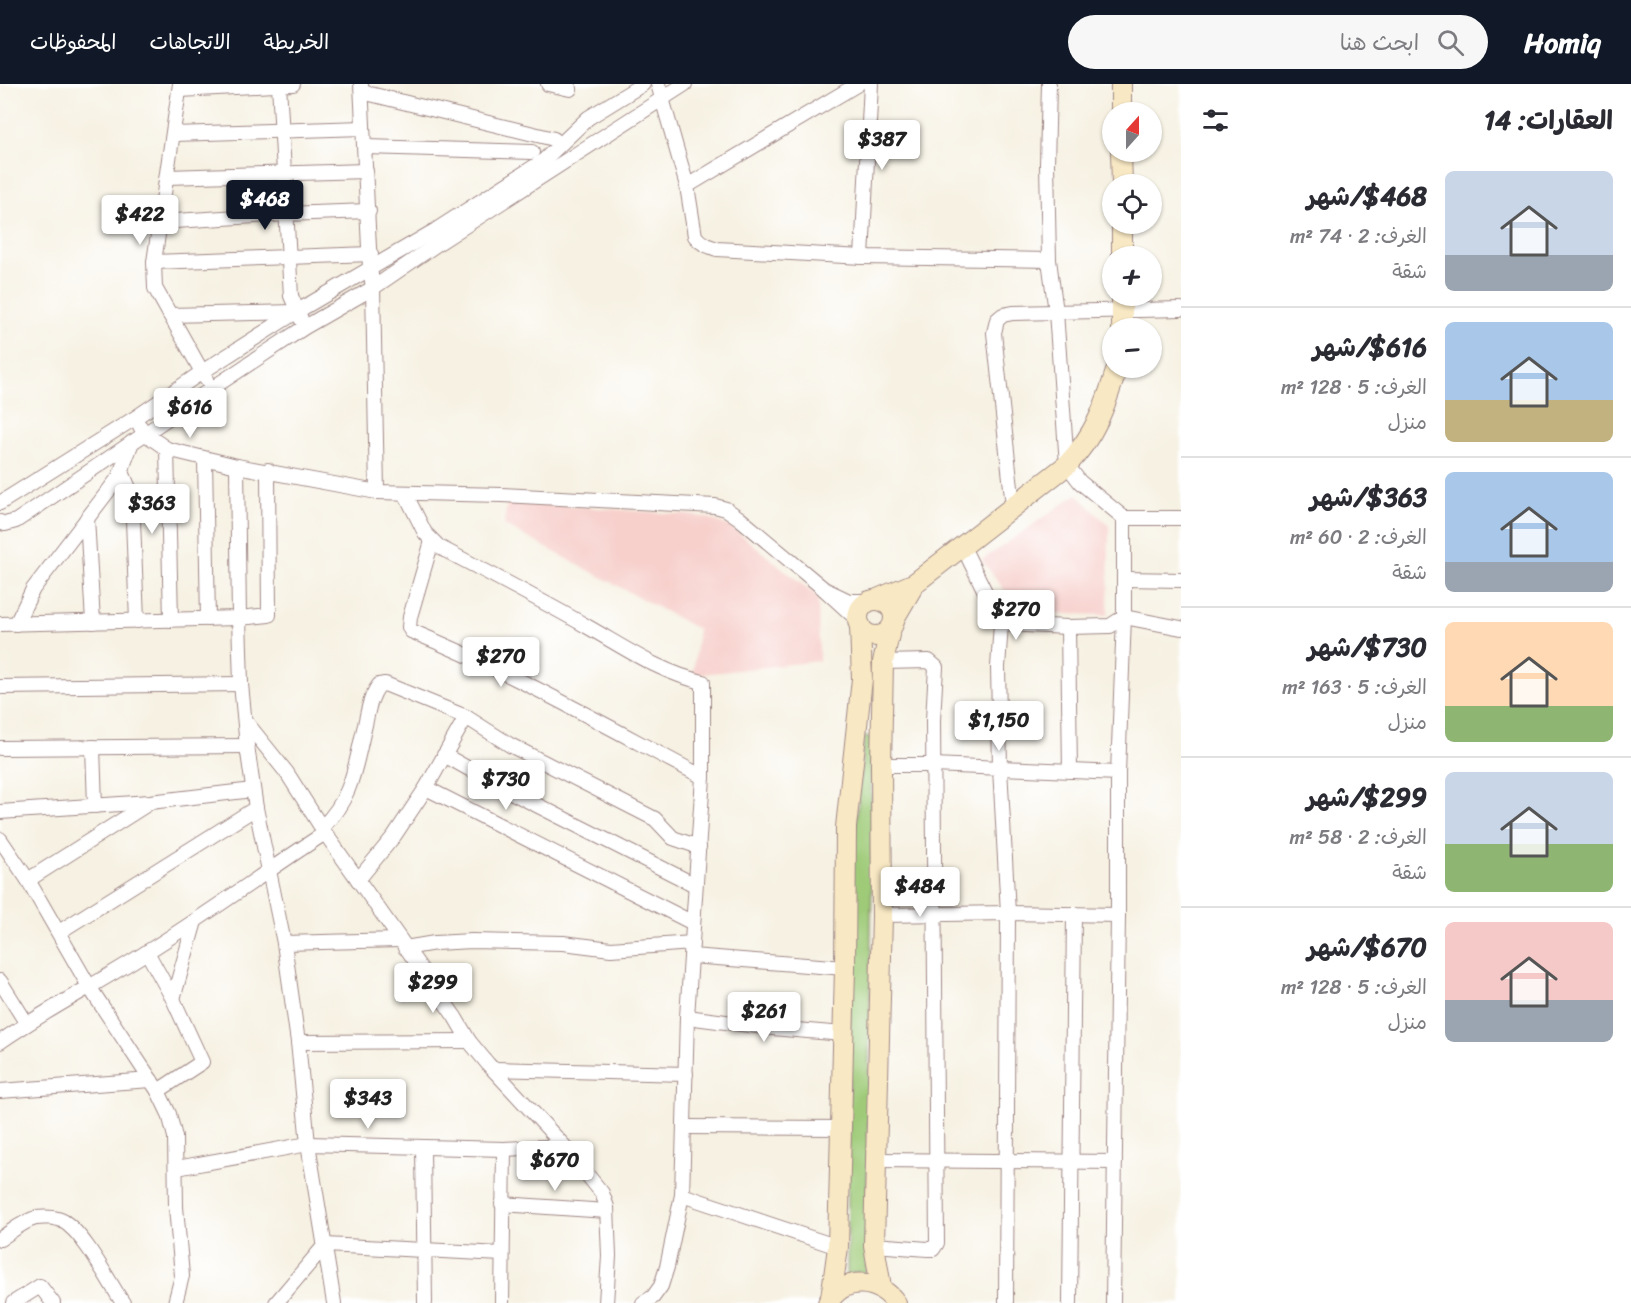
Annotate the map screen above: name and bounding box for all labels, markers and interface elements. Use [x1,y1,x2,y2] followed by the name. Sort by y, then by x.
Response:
[1068,15,1488,69] search box
[1524,18,1601,67] text: Homiq
[30,23,116,61] text: المحفوظات
[149,23,231,61] text: الاتجاهات
[264,23,329,61] text: الخريطة
[1340,23,1419,62] text: ابحث هنا
[1434,26,1467,59] icon: search
[1484,97,1613,143] text: العقارات: 14
[1102,102,1162,162] north arrow
[1102,102,1162,378] map controls
[1199,104,1232,137] icon: filters
[846,120,918,171] pin: $387
[858,122,906,157] text: $387
[1307,173,1427,219] text: $468/شهر
[1102,174,1162,234] button: locate
[229,180,301,231] pin: $468
[240,182,290,217] text: $468
[104,195,176,246] pin: $422
[1493,195,1565,267] icon: home
[115,197,165,232] text: $422
[1290,219,1427,254] text: الغرف: 2 · 74 m²
[1102,246,1162,306] button: +
[1392,254,1427,289] text: شقة
[1102,318,1162,378] button: −
[1313,324,1427,370] text: $616/شهر
[1493,346,1565,418] icon: home
[1281,370,1427,405] text: الغرف: 5 · 128 m²
[154,388,226,439] pin: $616
[168,390,212,425] text: $616
[1388,405,1427,440] text: منزل
[1310,474,1427,520] text: $363/شهر
[116,484,188,535] pin: $363
[129,486,175,521] text: $363
[1493,496,1565,568] icon: home
[1290,520,1427,555] text: الغرف: 2 · 60 m²
[1392,555,1427,590] text: شقة
[980,590,1052,641] pin: $270
[991,592,1041,627] text: $270
[1308,624,1427,670] text: $730/شهر
[465,637,537,688] pin: $270
[476,639,526,674] text: $270
[1493,646,1565,718] icon: home
[1282,670,1427,705] text: الغرف: 5 · 163 m²
[950,701,1048,752] pin: $1,150
[969,703,1029,738] text: $1,150
[1388,705,1427,740] text: منزل
[470,760,542,811] pin: $730
[482,762,530,797] text: $730
[1306,774,1427,820] text: $299/شهر
[1493,796,1565,868] icon: home
[1290,820,1427,855] text: الغرف: 2 · 58 m²
[1392,855,1427,890] text: شقة
[884,867,956,918] pin: $484
[895,869,945,904] text: $484
[1307,924,1427,970] text: $670/شهر
[1493,946,1565,1018] icon: home
[397,963,469,1014] pin: $299
[408,965,458,1000] text: $299
[1281,970,1427,1005] text: الغرف: 5 · 128 m²
[728,992,800,1043] pin: $261
[742,994,786,1029] text: $261
[1388,1005,1427,1040] text: منزل
[332,1079,404,1130] pin: $343
[344,1081,392,1116] text: $343
[519,1141,591,1192] pin: $670
[531,1143,579,1178] text: $670

